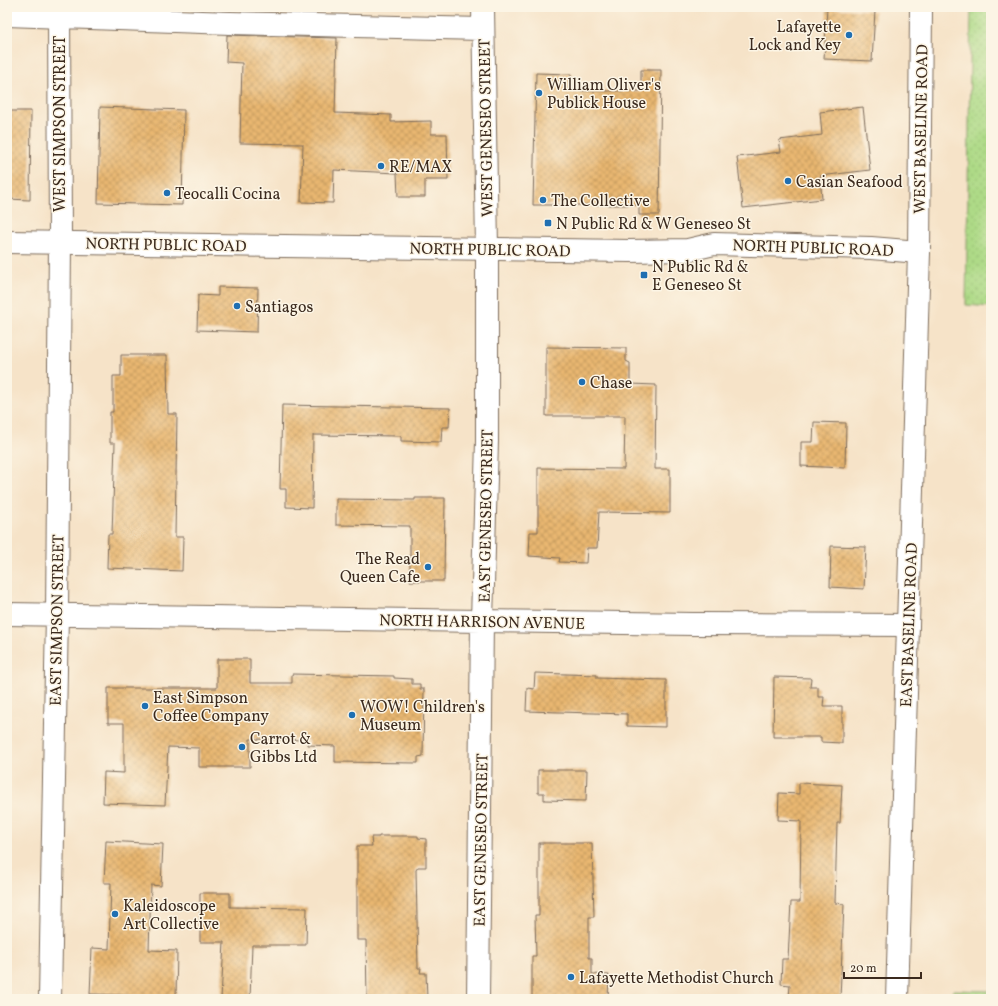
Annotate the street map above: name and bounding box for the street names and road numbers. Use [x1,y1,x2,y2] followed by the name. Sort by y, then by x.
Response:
[50,36,72,212] street label: WEST SIMPSON STREET
[474,39,500,217] street label: WEST GENESEO STREET
[910,44,934,214] street label: WEST BASELINE ROAD
[85,234,247,258] street label: NORTH PUBLIC ROAD
[732,235,894,263] street label: NORTH PUBLIC ROAD
[409,239,571,263] street label: NORTH PUBLIC ROAD
[474,429,500,603] street label: EAST GENESEO STREET
[46,534,70,706] street label: EAST SIMPSON STREET
[896,542,924,708] street label: EAST BASELINE ROAD
[379,610,585,636] street label: NORTH HARRISON AVENUE
[469,753,495,927] street label: EAST GENESEO STREET

